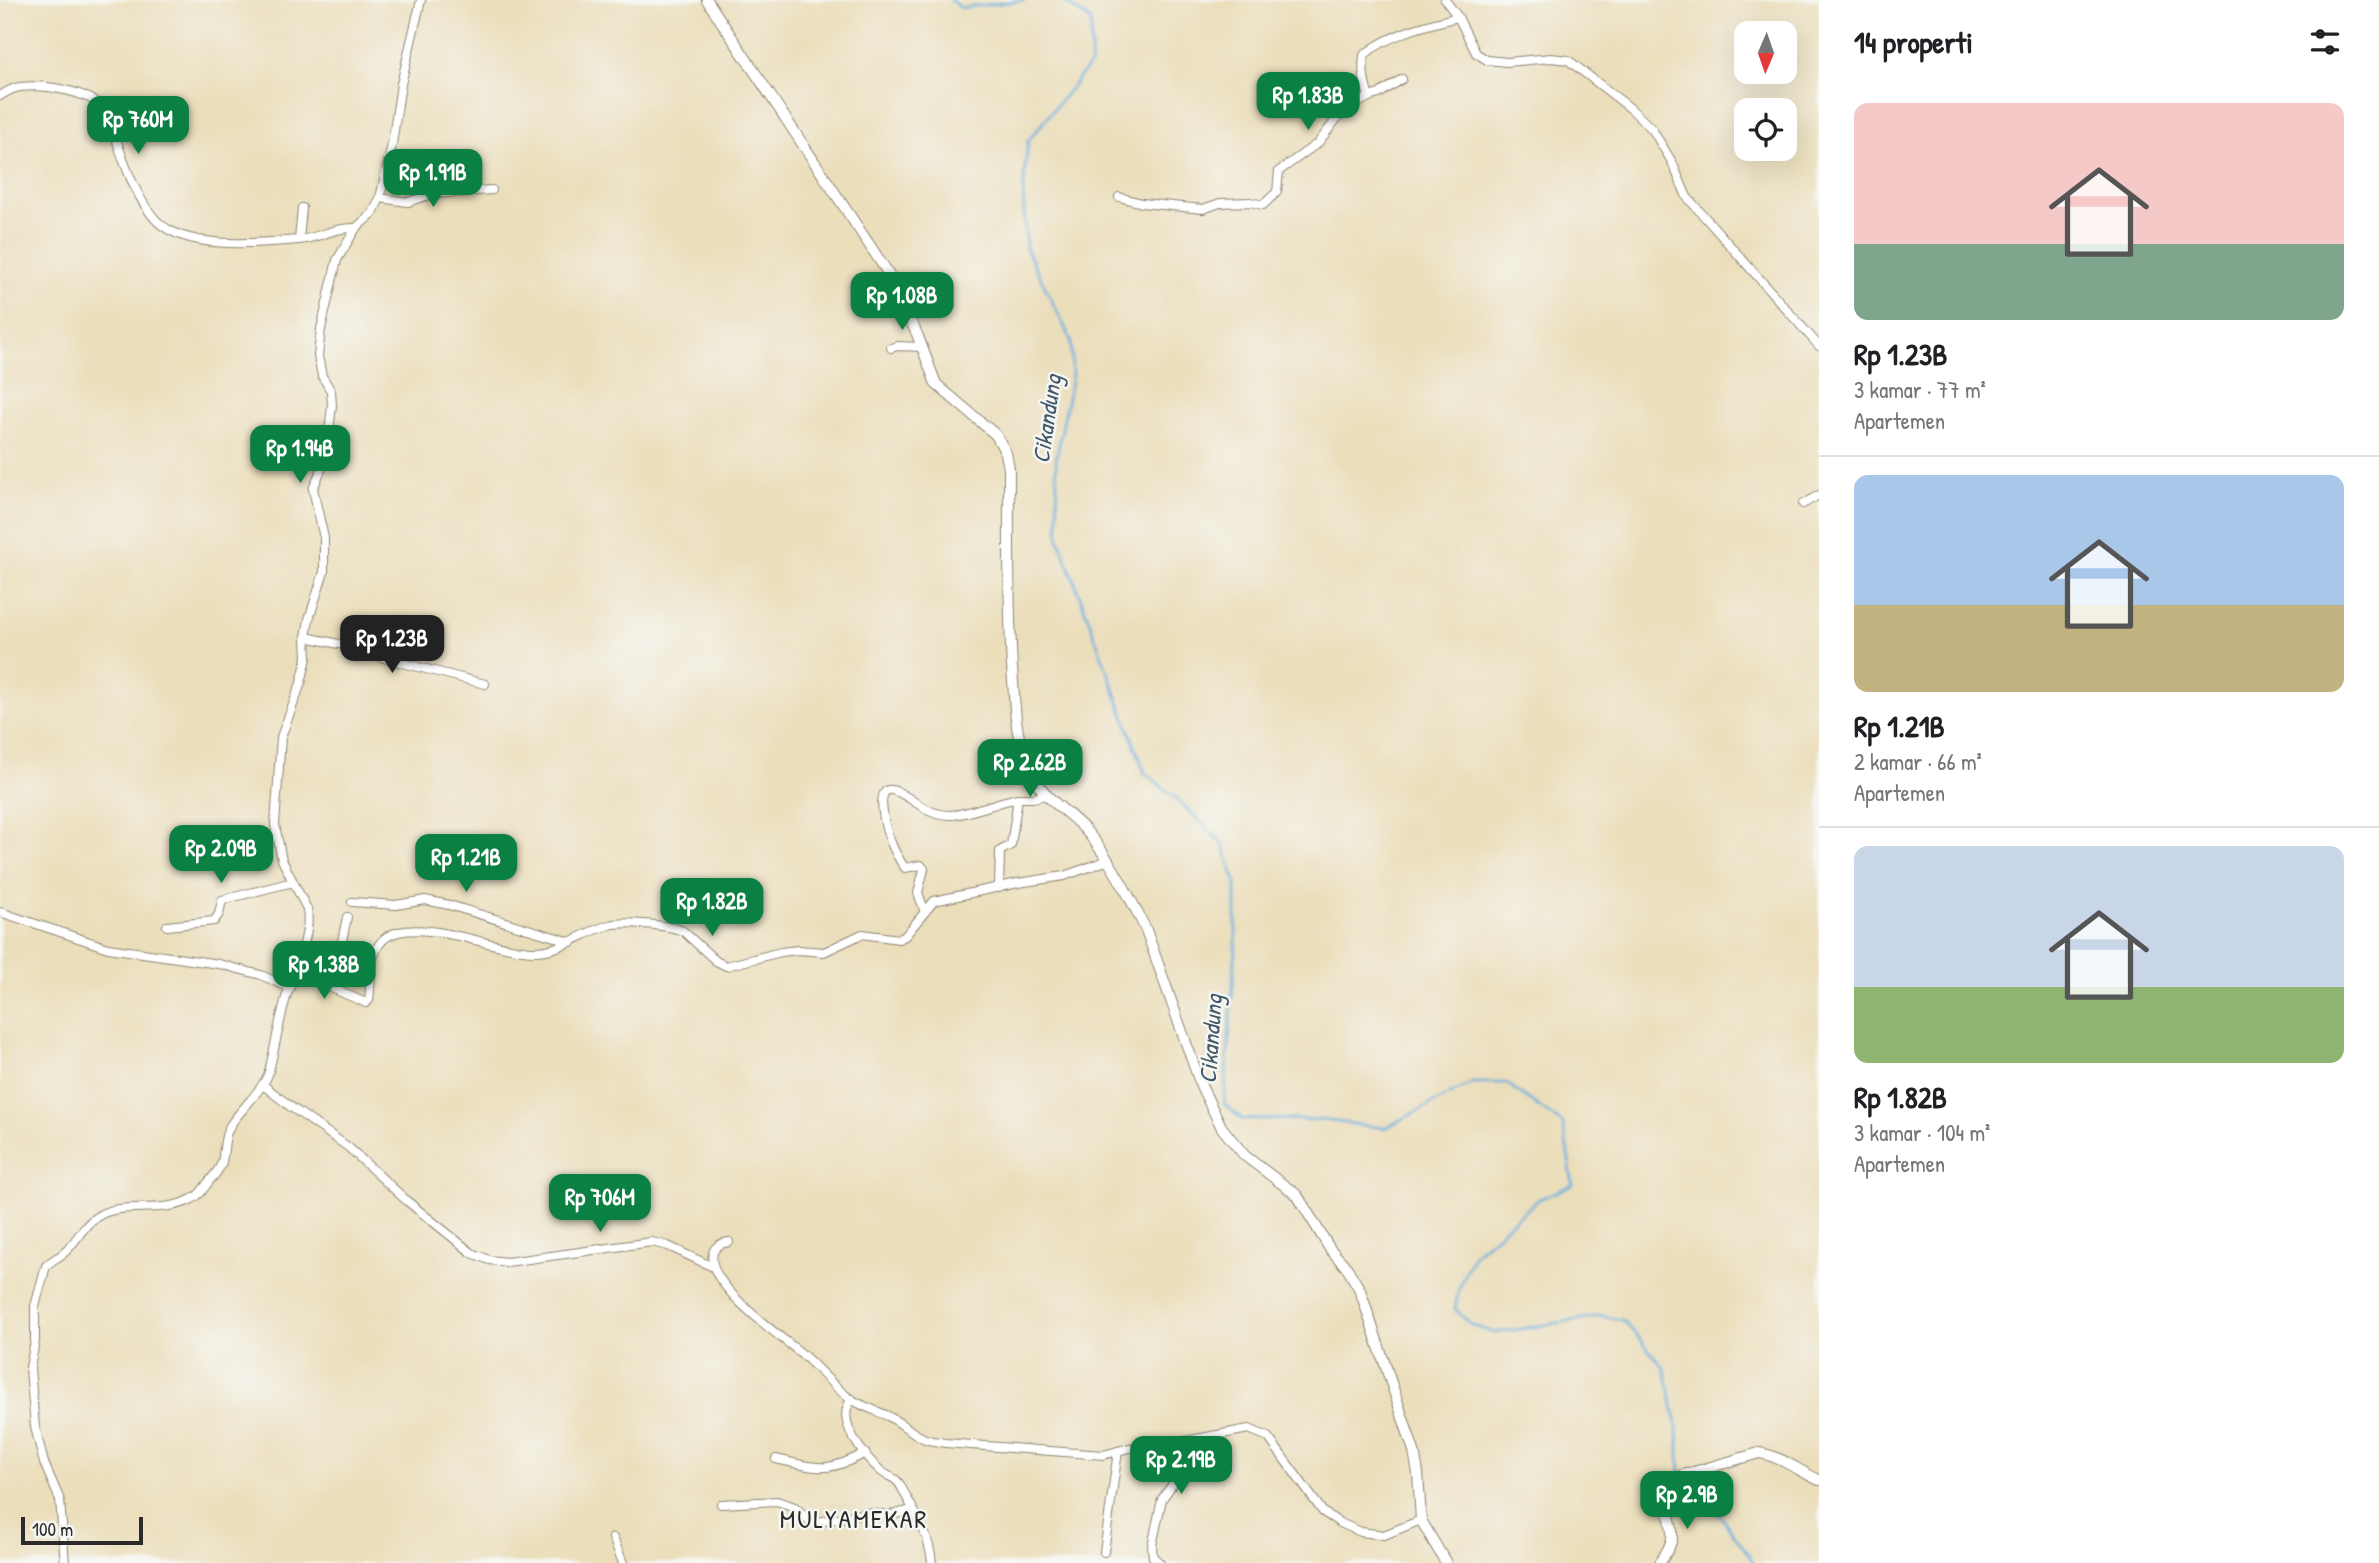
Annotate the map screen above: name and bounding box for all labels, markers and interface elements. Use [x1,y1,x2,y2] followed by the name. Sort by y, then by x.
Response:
[1734,21,1797,84] north arrow
[1734,21,1797,161] map controls
[1854,22,1973,62] text: 14 properti
[2306,23,2344,61] icon: filters
[1236,72,1380,132] pin: Rp 1.83B
[1273,79,1343,110] text: Rp 1.83B
[73,96,203,156] pin: Rp 760M
[1734,98,1797,161] button: locate
[103,103,173,134] text: Rp 760M
[2036,149,2162,275] icon: home
[361,150,505,209] pin: Rp 1.91B
[399,156,467,187] text: Rp 1.91B
[830,272,974,332] pin: Rp 1.08B
[867,279,937,310] text: Rp 1.08B
[1854,334,1947,374] text: Rp 1.23B
[1024,371,1069,465] water label: Cikandung
[1854,374,1986,405] text: 3 kamar · 77 m²
[1854,405,1945,436] text: Apartemen
[228,426,372,485] pin: Rp 1.94B
[266,432,334,463] text: Rp 1.94B
[2036,521,2162,647] icon: home
[320,616,464,675] pin: Rp 1.23B
[356,622,428,653] text: Rp 1.23B
[1854,706,1945,746] text: Rp 1.21B
[958,740,1102,799] pin: Rp 2.62B
[994,746,1066,777] text: Rp 2.62B
[1854,746,1982,777] text: 2 kamar · 66 m²
[1854,777,1945,808] text: Apartemen
[149,826,293,885] pin: Rp 2.09B
[185,832,257,863] text: Rp 2.09B
[394,834,538,894] pin: Rp 1.21B
[431,841,501,872] text: Rp 1.21B
[640,878,784,938] pin: Rp 1.82B
[676,885,748,916] text: Rp 1.82B
[2036,892,2162,1018] icon: home
[252,942,396,1001] pin: Rp 1.38B
[289,948,359,979] text: Rp 1.38B
[1191,992,1230,1085] water label: Cikandung
[1854,1077,1947,1117] text: Rp 1.82B
[1854,1117,1990,1148] text: 3 kamar · 104 m²
[1854,1148,1945,1179] text: Apartemen
[535,1174,665,1234] pin: Rp 706M
[565,1181,635,1212] text: Rp 706M
[1109,1436,1253,1496] pin: Rp 2.19B
[1146,1443,1216,1474] text: Rp 2.19B
[1622,1472,1752,1531] pin: Rp 2.9B
[1656,1478,1718,1509] text: Rp 2.9B
[780,1501,928,1536] district label: MULYAMEKAR
[21,1514,144,1546] scale bar
[32,1516,73,1542] text: 100 m

